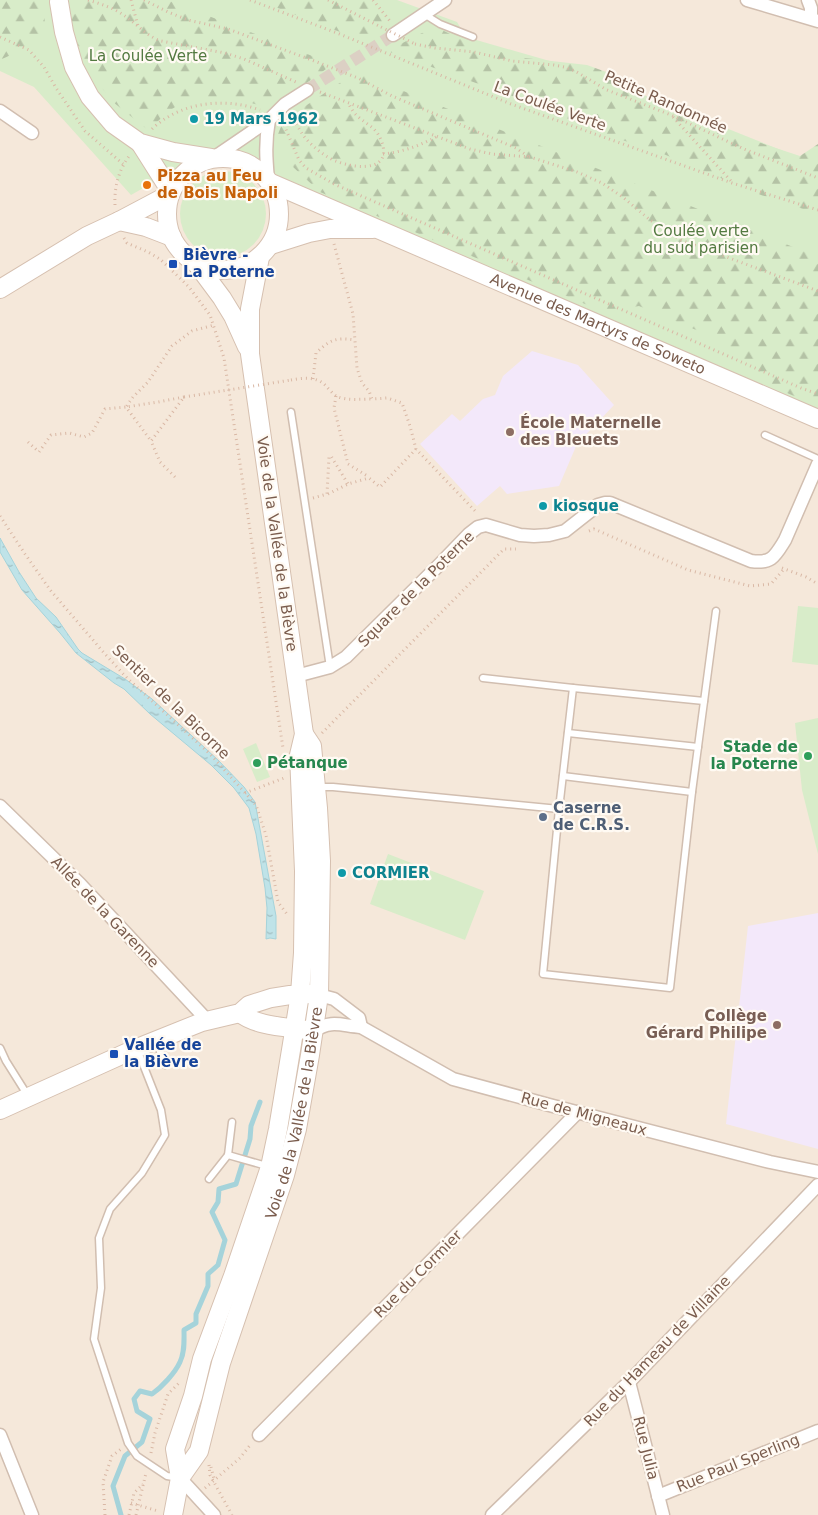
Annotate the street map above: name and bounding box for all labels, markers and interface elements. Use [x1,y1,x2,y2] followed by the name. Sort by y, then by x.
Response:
[89,47,207,65] park label: La Coulée Verte
[602,67,730,137] street label: Petite Randonnée
[491,77,609,135] street label: La Coulée Verte
[204,110,318,128] place label: 19 Mars 1962
[188,113,200,125] marker: 19 Mars 1962
[157,167,278,202] place label: Pizza au Feu de Bois Napoli
[141,179,153,191] marker: Pizza au Feu de Bois Napoli
[643,222,759,257] park label: Coulée verte du sud parisien
[183,246,275,281] place label: Bièvre - La Poterne
[167,258,179,270] marker: Bièvre - La Poterne
[487,270,708,378] street label: Avenue des Martyrs de Soweto
[520,413,661,449] place label: École Maternelle des Bleuets
[504,426,516,438] marker: École Maternelle des Bleuets
[253,435,301,653] street label: Voie de la Vallée de la Bièvre
[553,497,619,515] place label: kiosque
[537,500,549,512] marker: kiosque
[354,527,478,651] street label: Square de la Poterne
[108,641,234,763] street label: Sentier de la Bicorne
[711,738,798,773] place label: Stade de la Poterne
[802,750,814,762] marker: Stade de la Poterne
[267,754,348,772] place label: Pétanque
[251,757,263,769] marker: Pétanque
[553,799,630,834] place label: Caserne de C.R.S.
[537,811,549,823] marker: Caserne de C.R.S.
[47,853,163,971] street label: Allée de la Garenne
[352,864,430,882] place label: CORMIER
[336,867,348,879] marker: CORMIER
[262,1005,326,1221] street label: Voie de la Vallée de la Bièvre
[646,1007,767,1042] place label: Collège Gérard Philipe
[771,1019,783,1031] marker: Collège Gérard Philipe
[124,1036,202,1071] place label: Vallée de la Bièvre
[108,1048,120,1060] marker: Vallée de la Bièvre
[519,1089,649,1140] street label: Rue de Migneaux
[370,1226,466,1322] street label: Rue du Cormier
[580,1272,734,1430] street label: Rue du Hameau de Villaine
[629,1414,663,1482] street label: Rue Julia
[674,1430,802,1496] street label: Rue Paul Sperling

